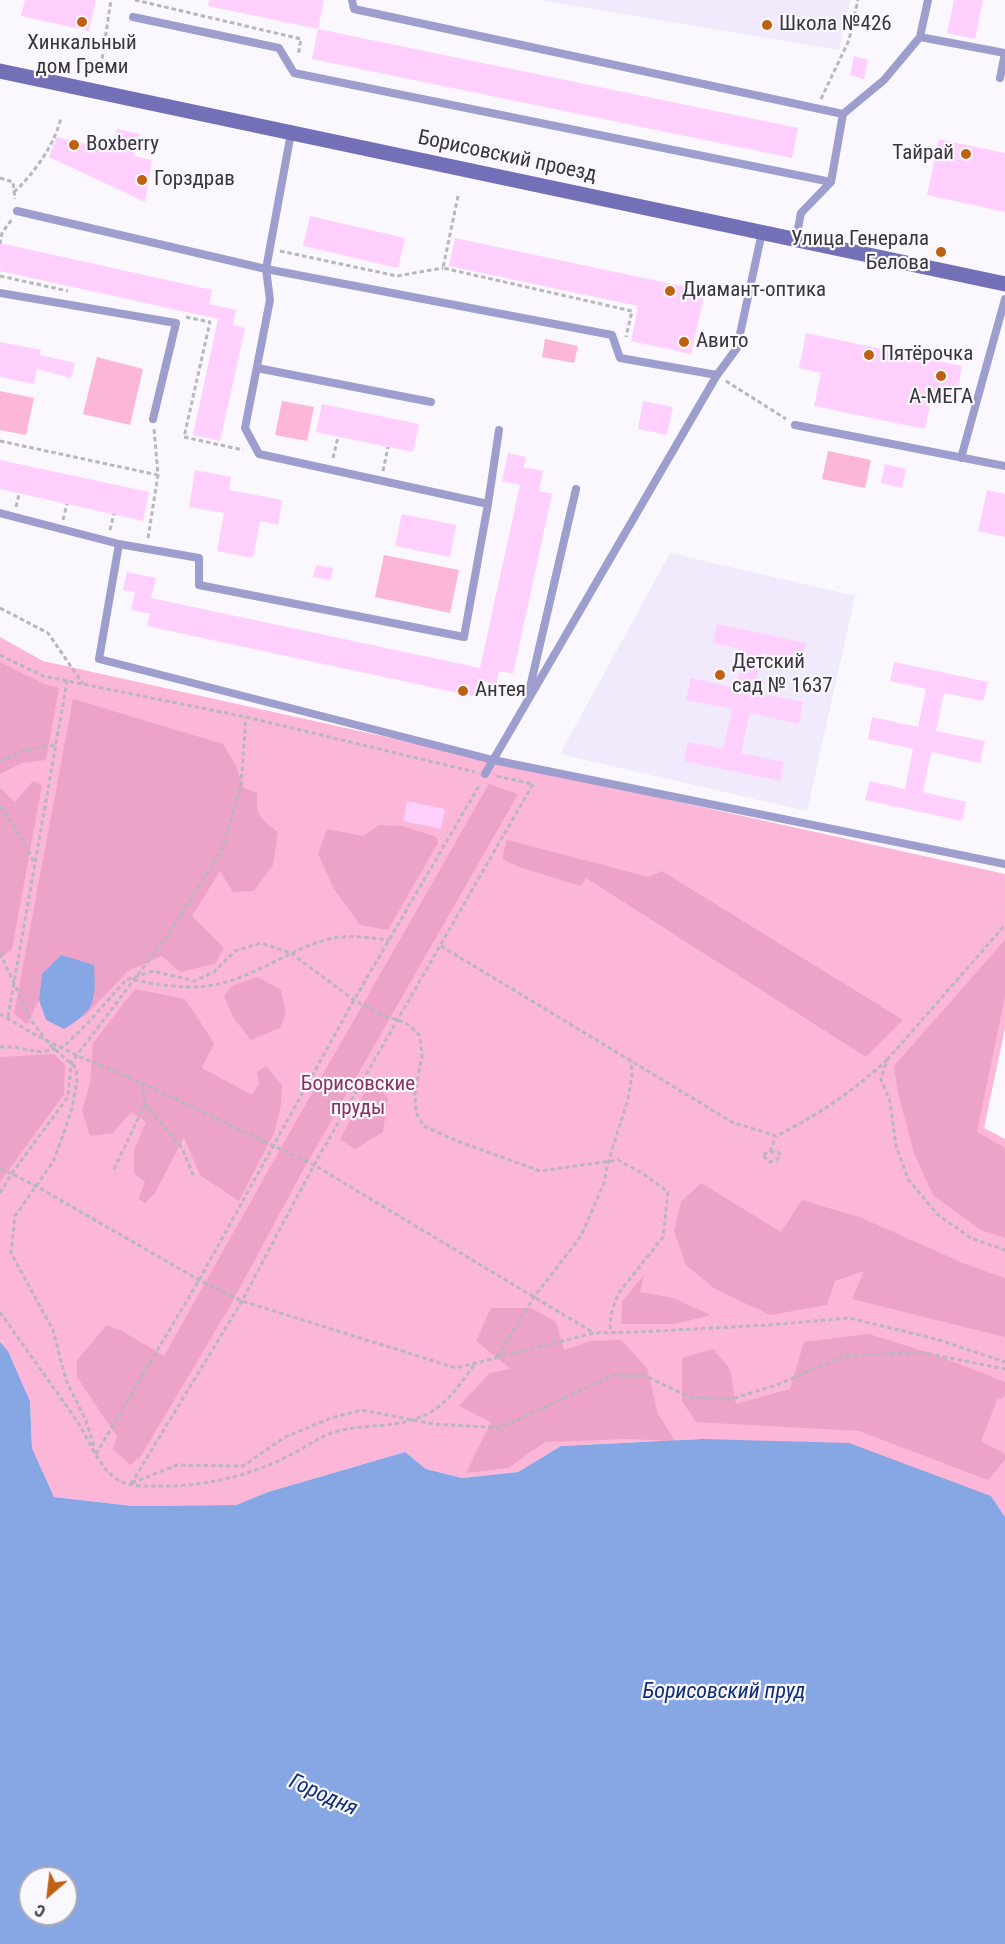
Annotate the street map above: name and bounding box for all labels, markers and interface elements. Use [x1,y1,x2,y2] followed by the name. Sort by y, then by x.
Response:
[779,12,892,38] place label: Школа №426
[75,15,89,29] marker: Хинкальный дом Греми
[760,18,774,32] marker: Школа №426
[27,31,137,81] place label: Хинкальный дом Греми
[415,126,599,188] street label: Борисовский проезд
[86,132,159,158] place label: Boxberry
[67,138,81,152] marker: Boxberry
[892,141,954,167] place label: Тайрай
[959,147,973,161] marker: Тайрай
[154,167,235,193] place label: Горздрав
[135,173,149,187] marker: Горздрав
[791,227,929,277] place label: Улица Генерала Белова
[934,245,948,259] marker: Улица Генерала Белова
[682,278,826,304] place label: Диамант-оптика
[663,284,677,298] marker: Диамант-оптика
[696,329,748,355] place label: Авито
[677,335,691,349] marker: Авито
[881,342,973,368] place label: Пятёрочка
[862,348,876,362] marker: Пятёрочка
[934,369,948,383] marker: А-МЕГА
[909,385,973,411] place label: А-МЕГА
[732,650,833,700] place label: Детский сад № 1637
[713,668,727,682] marker: Детский сад № 1637
[475,678,526,704] place label: Антея
[456,684,470,698] marker: Антея
[301,1072,415,1122] park label: Борисовские пруды
[642,1679,806,1705] water label: Борисовский пруд
[285,1769,361,1823] water label: Городня
[18,1866,78,1926] north arrow
[32,1900,49,1921] text: С

